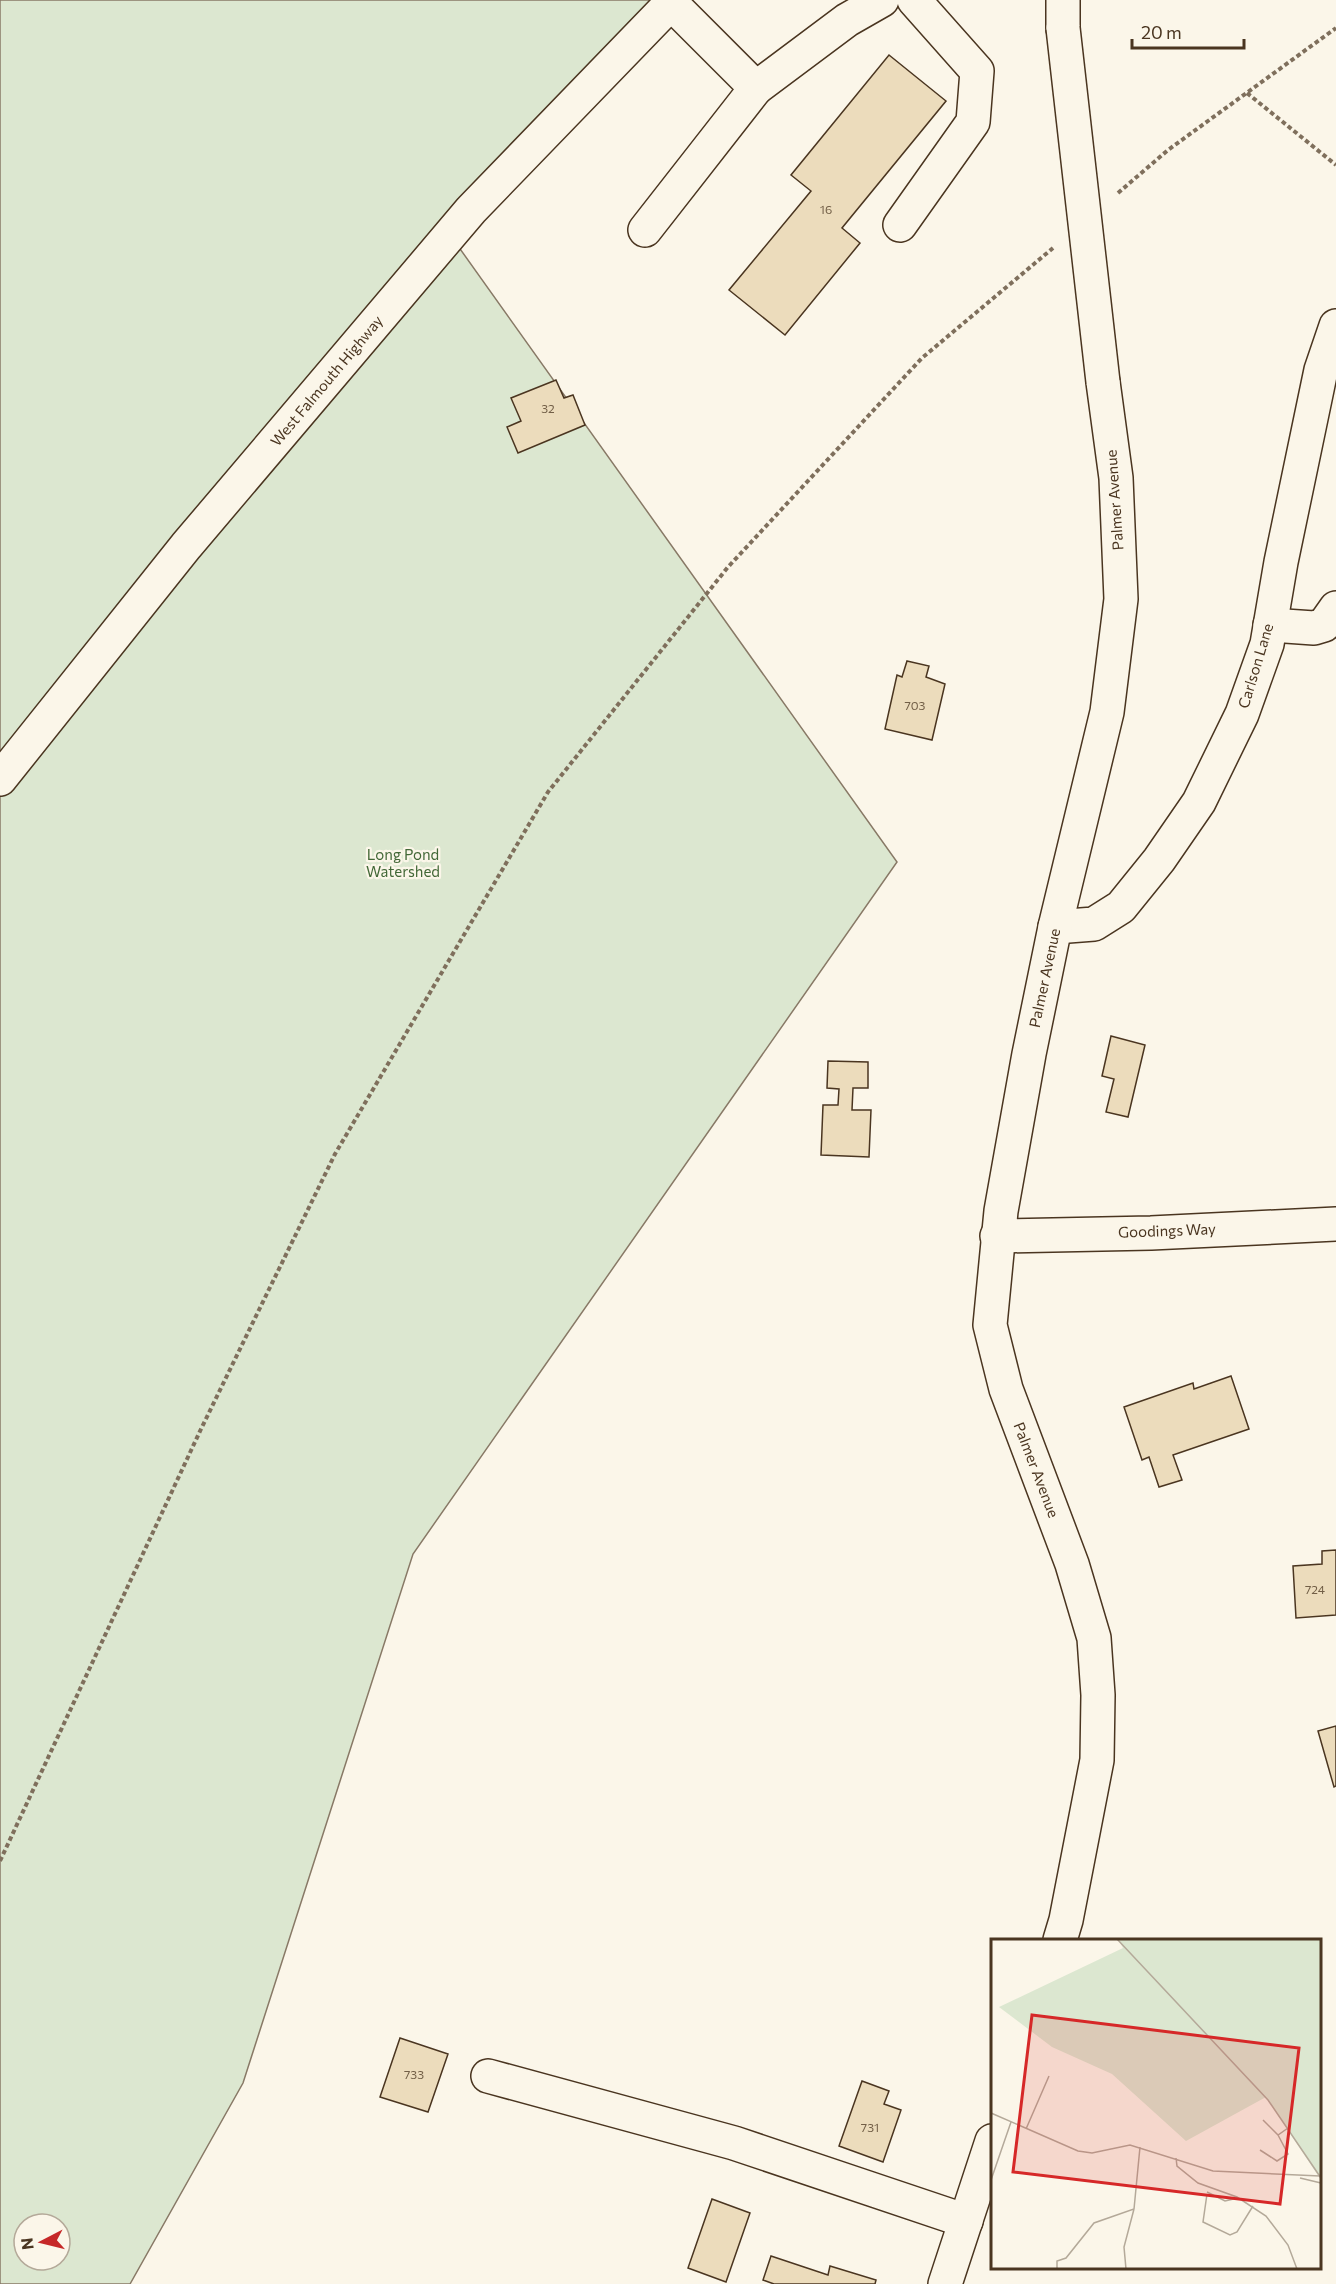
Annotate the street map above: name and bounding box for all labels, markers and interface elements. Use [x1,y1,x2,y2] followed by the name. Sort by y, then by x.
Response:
[1132,12,1244,50] scale bar
[1141,21,1182,43] text: 20 m
[820,202,832,216] house number: 16
[266,311,386,449] street label: West Falmouth Highway
[541,401,555,415] house number: 32
[1101,449,1127,551] street label: Palmer Avenue
[1234,621,1277,710] street label: Carlson Lane
[905,698,926,712] house number: 703
[366,845,440,880] park label: Long Pond Watershed
[1025,926,1063,1029] street label: Palmer Avenue
[1118,1219,1216,1241] street label: Goodings Way
[1010,1419,1063,1520] street label: Palmer Avenue
[1305,1582,1325,1596] house number: 724
[991,1939,1321,2269] inset map
[404,2067,424,2081] house number: 733
[861,2120,879,2134] house number: 731
[12,2212,72,2272] north arrow
[16,2237,37,2251] text: N

